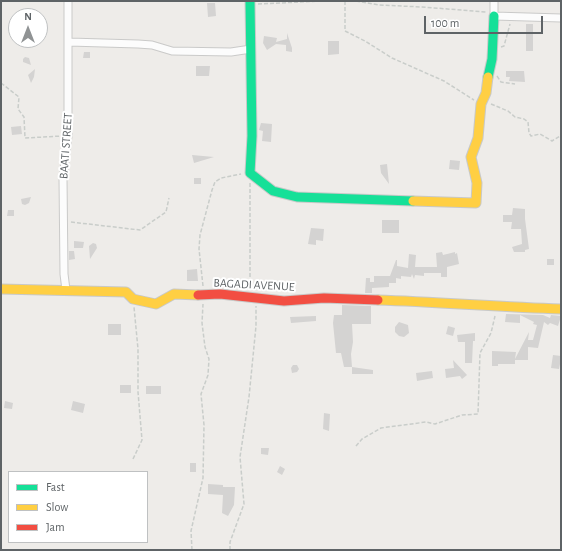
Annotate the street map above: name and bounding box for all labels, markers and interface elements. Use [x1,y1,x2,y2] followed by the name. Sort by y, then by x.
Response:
[8,8,48,48] north arrow
[426,8,545,34] scale bar
[24,11,32,22] text: N
[431,17,459,29] text: 100 m
[57,112,75,180] street label: BAATI STREET
[213,276,295,294] street label: BAGADI AVENUE
[8,471,148,543] legend
[46,481,65,493] text: Fast
[46,501,68,513] text: Slow
[46,521,65,533] text: Jam

